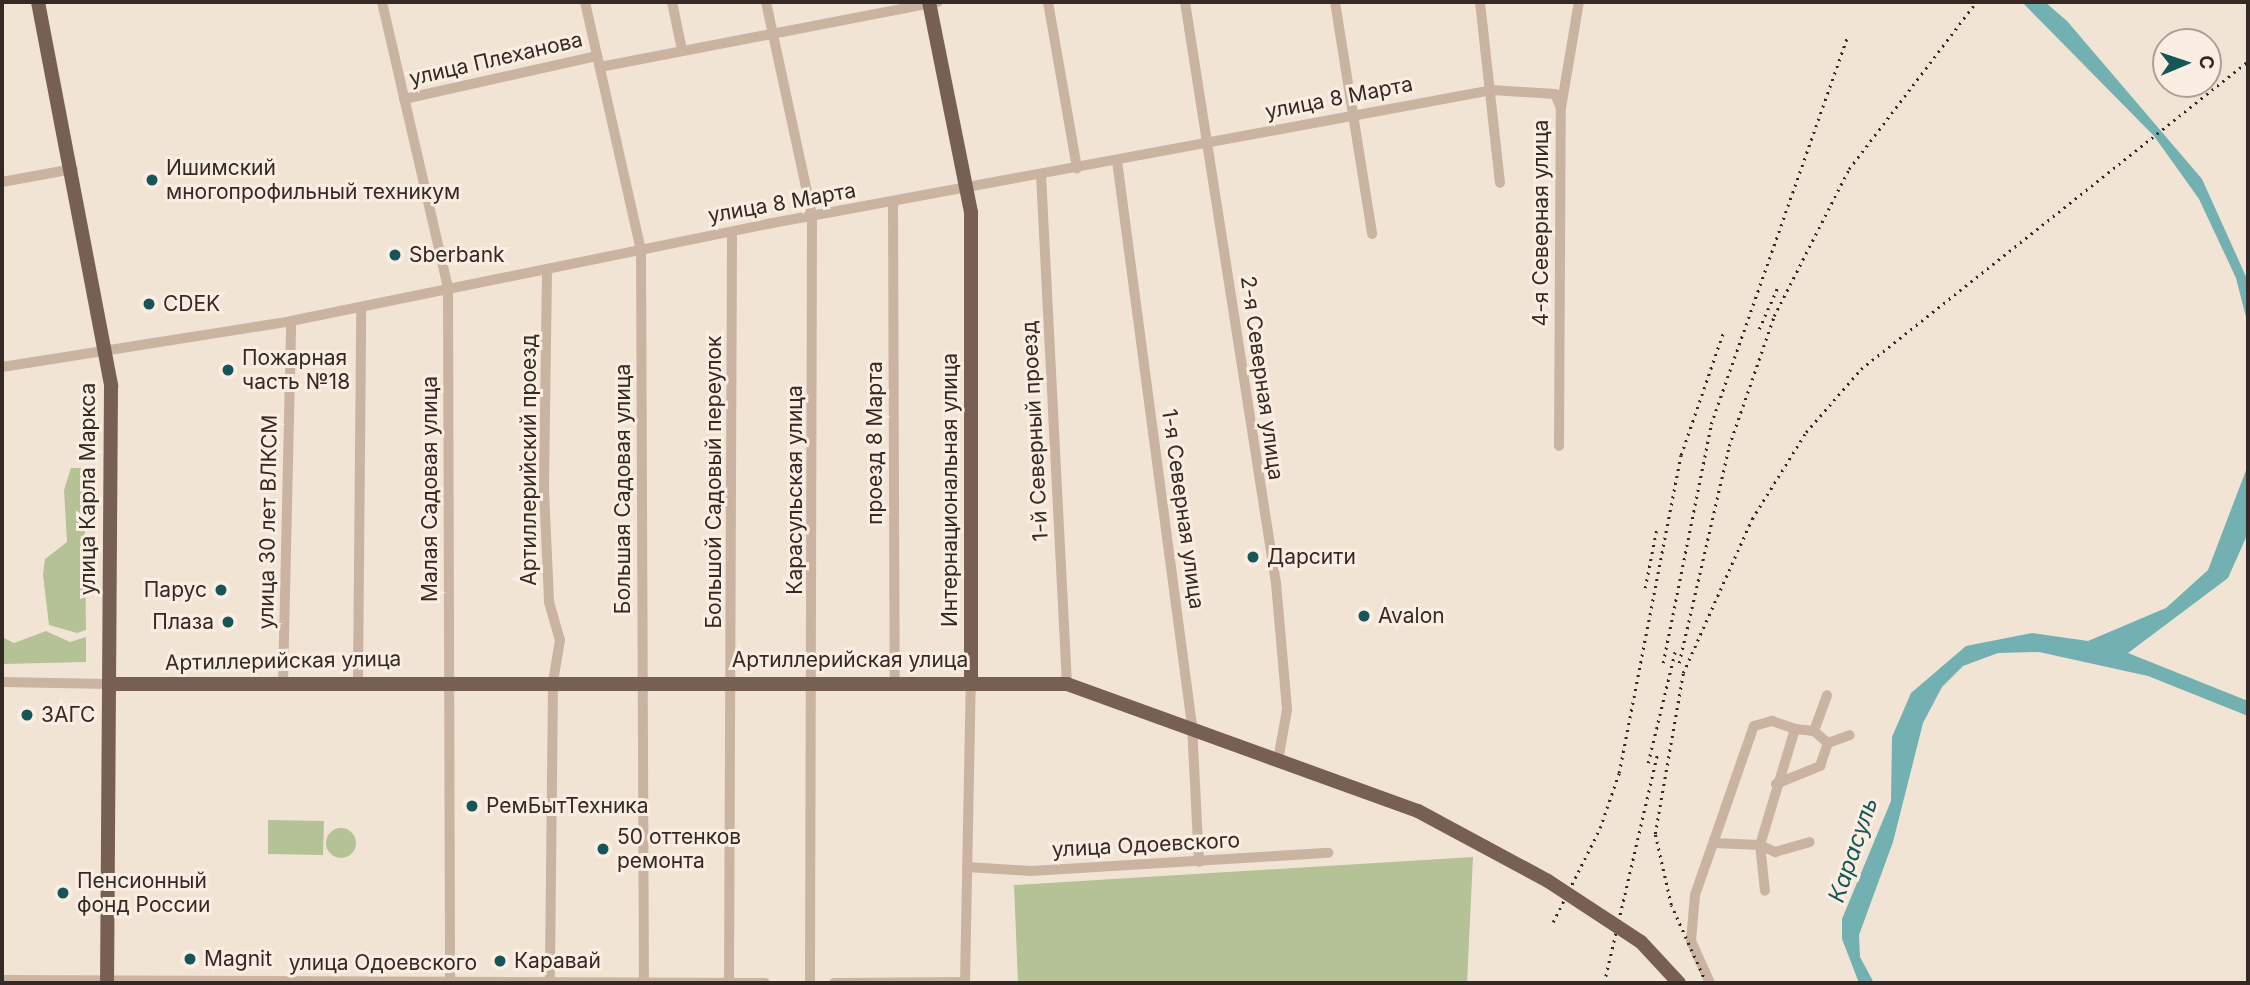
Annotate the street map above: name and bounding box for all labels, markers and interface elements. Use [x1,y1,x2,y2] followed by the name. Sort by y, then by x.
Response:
[407,27,585,91] street label: улица Плеханова
[2152,28,2222,98] north arrow
[2195,55,2218,70] text: С
[1263,71,1415,125] street label: улица 8 Марта
[1528,120,1554,326] street label: 4-я Северная улица
[166,155,460,205] place label: Ишимский многопрофильный техникум
[144,172,160,188] marker: Ишимский многопрофильный техникум
[706,178,858,228] street label: улица 8 Марта
[409,242,505,268] place label: Sberbank
[387,247,403,263] marker: Sberbank
[1235,274,1289,482] street label: 2-я Северная улица
[163,291,220,317] place label: CDEK
[141,296,157,312] marker: CDEK
[1017,320,1053,542] street label: 1-й Северный проезд
[516,334,542,586] street label: Артиллерийский проезд
[701,336,727,628] street label: Большой Садовый переулок
[242,345,350,395] place label: Пожарная часть №18
[937,353,963,627] street label: Интернациональная улица
[862,361,888,525] street label: проезд 8 Марта
[220,362,236,378] marker: Пожарная часть №18
[610,364,636,614] street label: Большая Садовая улица
[417,376,443,602] street label: Малая Садовая улица
[75,383,101,595] street label: улица Карла Маркса
[782,385,808,595] street label: Карасульская улица
[1156,407,1210,611] street label: 1-я Северная улица
[254,414,282,630] street label: улица 30 лет ВЛКСМ
[1267,544,1356,570] place label: Дарсити
[1245,549,1261,565] marker: Дарсити
[144,577,207,603] place label: Парус
[213,582,229,598] marker: Парус
[1378,603,1445,629] place label: Avalon
[1356,608,1372,624] marker: Avalon
[152,609,214,635] place label: Плаза
[220,614,236,630] marker: Плаза
[165,646,401,676] street label: Артиллерийская улица
[732,647,968,673] street label: Артиллерийская улица
[41,702,95,728] place label: ЗАГС
[19,707,35,723] marker: ЗАГС
[486,793,648,819] place label: РемБытТехника
[1822,794,1884,906] water label: Карасуль
[464,798,480,814] marker: РемБытТехника
[617,824,741,874] place label: 50 оттенков ремонта
[1051,827,1241,863] street label: улица Одоевского
[595,841,611,857] marker: 50 оттенков ремонта
[77,868,210,918] place label: Пенсионный фонд России
[55,885,71,901] marker: Пенсионный фонд России
[204,946,272,972] place label: Magnit
[514,948,601,974] place label: Каравай
[289,950,477,976] street label: улица Одоевского
[182,951,198,967] marker: Magnit
[492,953,508,969] marker: Каравай

